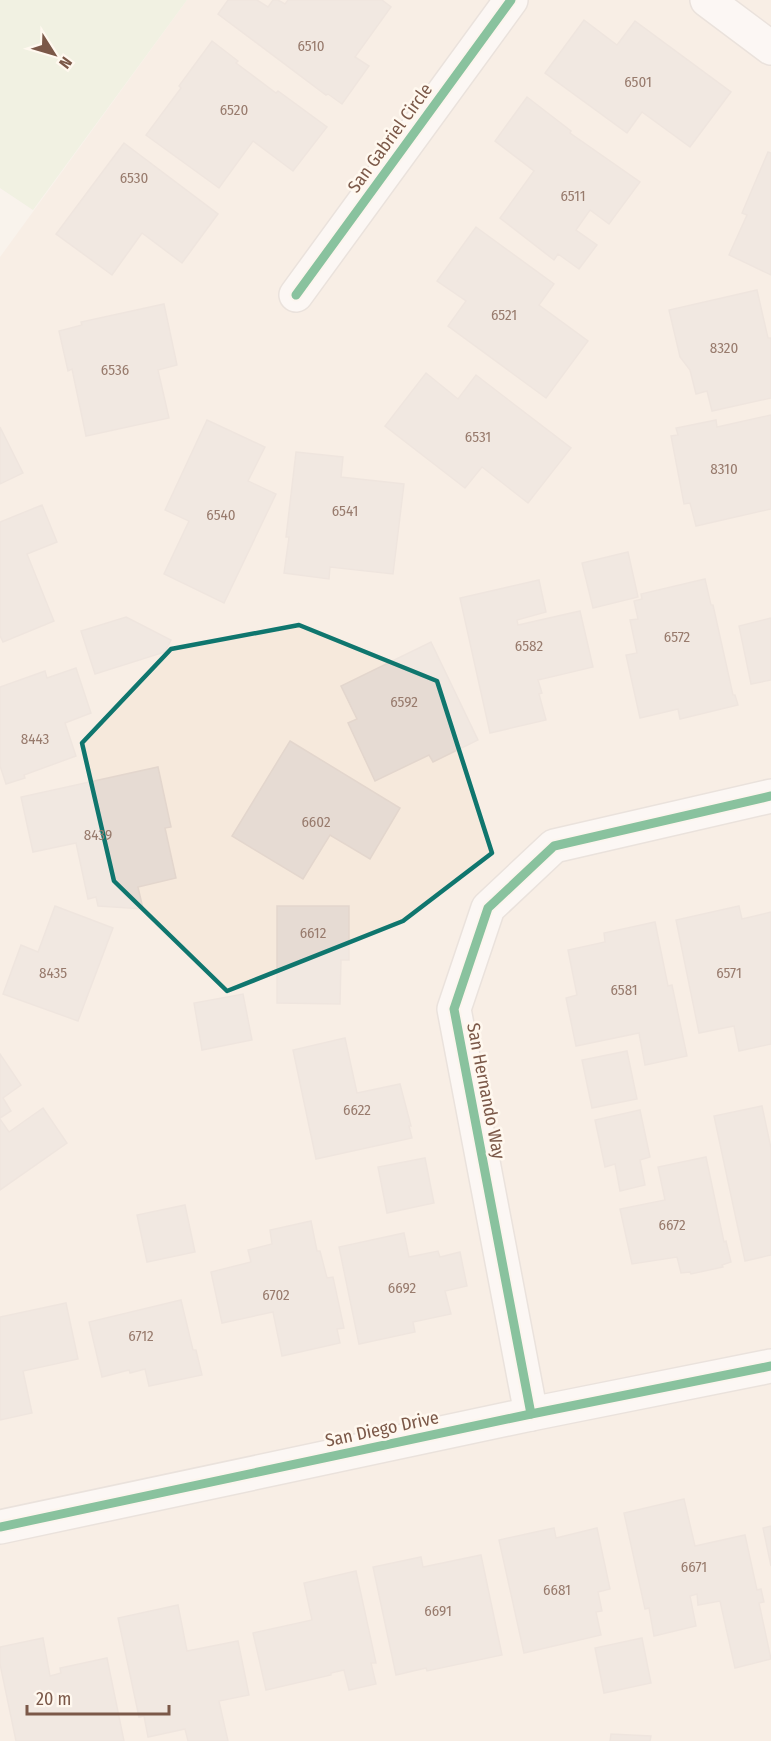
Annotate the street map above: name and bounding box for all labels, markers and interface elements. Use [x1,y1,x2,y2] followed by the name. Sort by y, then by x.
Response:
[24,24,84,84] north arrow
[297,37,325,55] house number: 6510
[55,53,76,72] text: N
[624,73,652,91] house number: 6501
[343,79,437,197] street label: San Gabriel Circle
[220,101,248,119] house number: 6520
[120,169,148,187] house number: 6530
[560,187,586,205] house number: 6511
[491,306,517,324] house number: 6521
[710,339,738,357] house number: 8320
[101,361,129,379] house number: 6536
[465,428,491,446] house number: 6531
[710,460,738,478] house number: 8310
[332,502,358,520] house number: 6541
[206,506,236,524] house number: 6540
[664,628,691,646] house number: 6572
[515,637,544,655] house number: 6582
[390,693,418,711] house number: 6592
[21,730,50,748] house number: 8443
[301,813,331,831] house number: 6602
[84,826,112,844] house number: 8439
[300,924,327,942] house number: 6612
[39,964,67,982] house number: 8435
[716,964,742,982] house number: 6571
[610,981,638,999] house number: 6581
[462,1021,510,1161] street label: San Hernando Way
[343,1101,371,1119] house number: 6622
[658,1216,686,1234] house number: 6672
[388,1279,417,1297] house number: 6692
[262,1286,290,1304] house number: 6702
[128,1327,154,1345] house number: 6712
[323,1406,441,1452] street label: San Diego Drive
[681,1558,707,1576] house number: 6671
[543,1581,571,1599] house number: 6681
[424,1602,452,1620] house number: 6691
[27,1678,170,1716] scale bar
[36,1688,71,1710] text: 20 m

